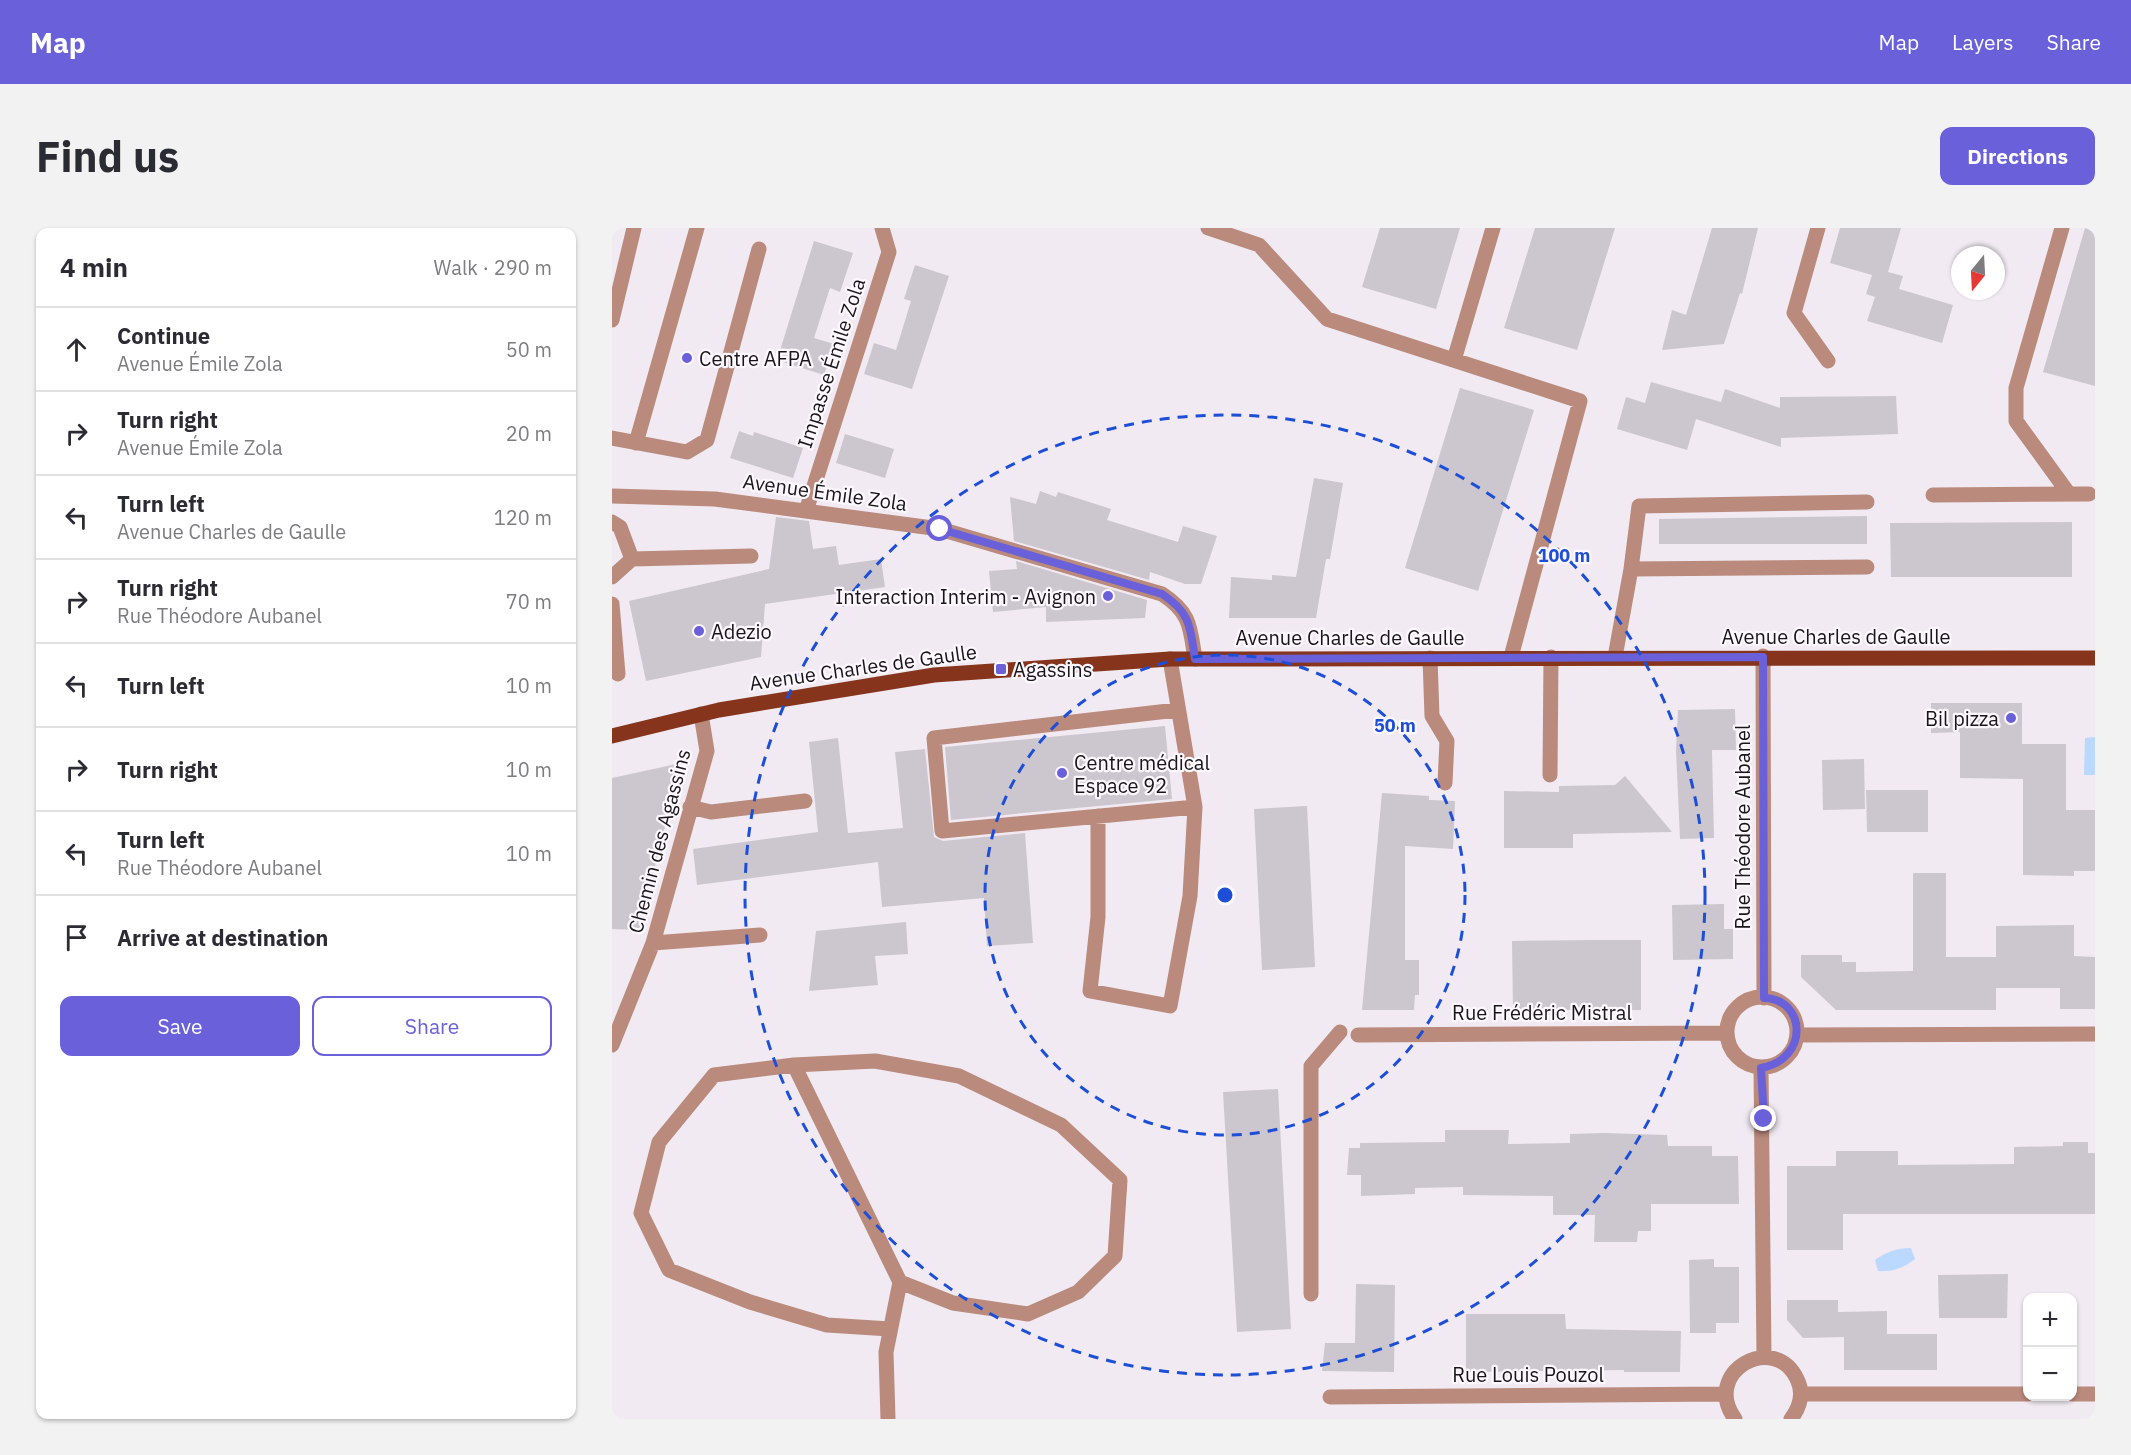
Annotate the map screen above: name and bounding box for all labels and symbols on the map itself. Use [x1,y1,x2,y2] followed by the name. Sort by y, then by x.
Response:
[1951,246,2005,300] north arrow
[791,274,871,451] street label: Impasse Émile Zola
[699,345,812,372] place label: Centre AFPA
[680,351,694,365] marker: Centre AFPA
[741,467,909,517] street label: Avenue Émile Zola
[926,515,952,541] route start
[1538,544,1590,567] text: 100 m
[835,583,1096,610] place label: Interaction Interim - Avignon
[1101,589,1115,603] marker: Interaction Interim - Avignon
[711,618,772,645] place label: Adezio
[1721,623,1951,650] street label: Avenue Charles de Gaulle
[692,624,706,638] marker: Adezio
[1235,624,1465,651] street label: Avenue Charles de Gaulle
[748,638,978,696] street label: Avenue Charles de Gaulle
[1013,656,1092,683] place label: Agassins
[994,662,1008,676] marker: Agassins
[1925,705,1999,732] place label: Bil pizza
[2004,711,2018,725] marker: Bil pizza
[1374,714,1416,737] text: 50 m
[1729,725,1756,929] street label: Rue Théodore Aubanel
[621,746,697,936] street label: Chemin des Agassins
[1074,749,1210,799] place label: Centre médical Espace 92
[1055,766,1069,780] marker: Centre médical Espace 92
[1215,885,1235,905] centre of rings
[1452,999,1632,1026] street label: Rue Frédéric Mistral
[1750,1105,1776,1131] route end
[1452,1361,1604,1388] street label: Rue Louis Pouzol

